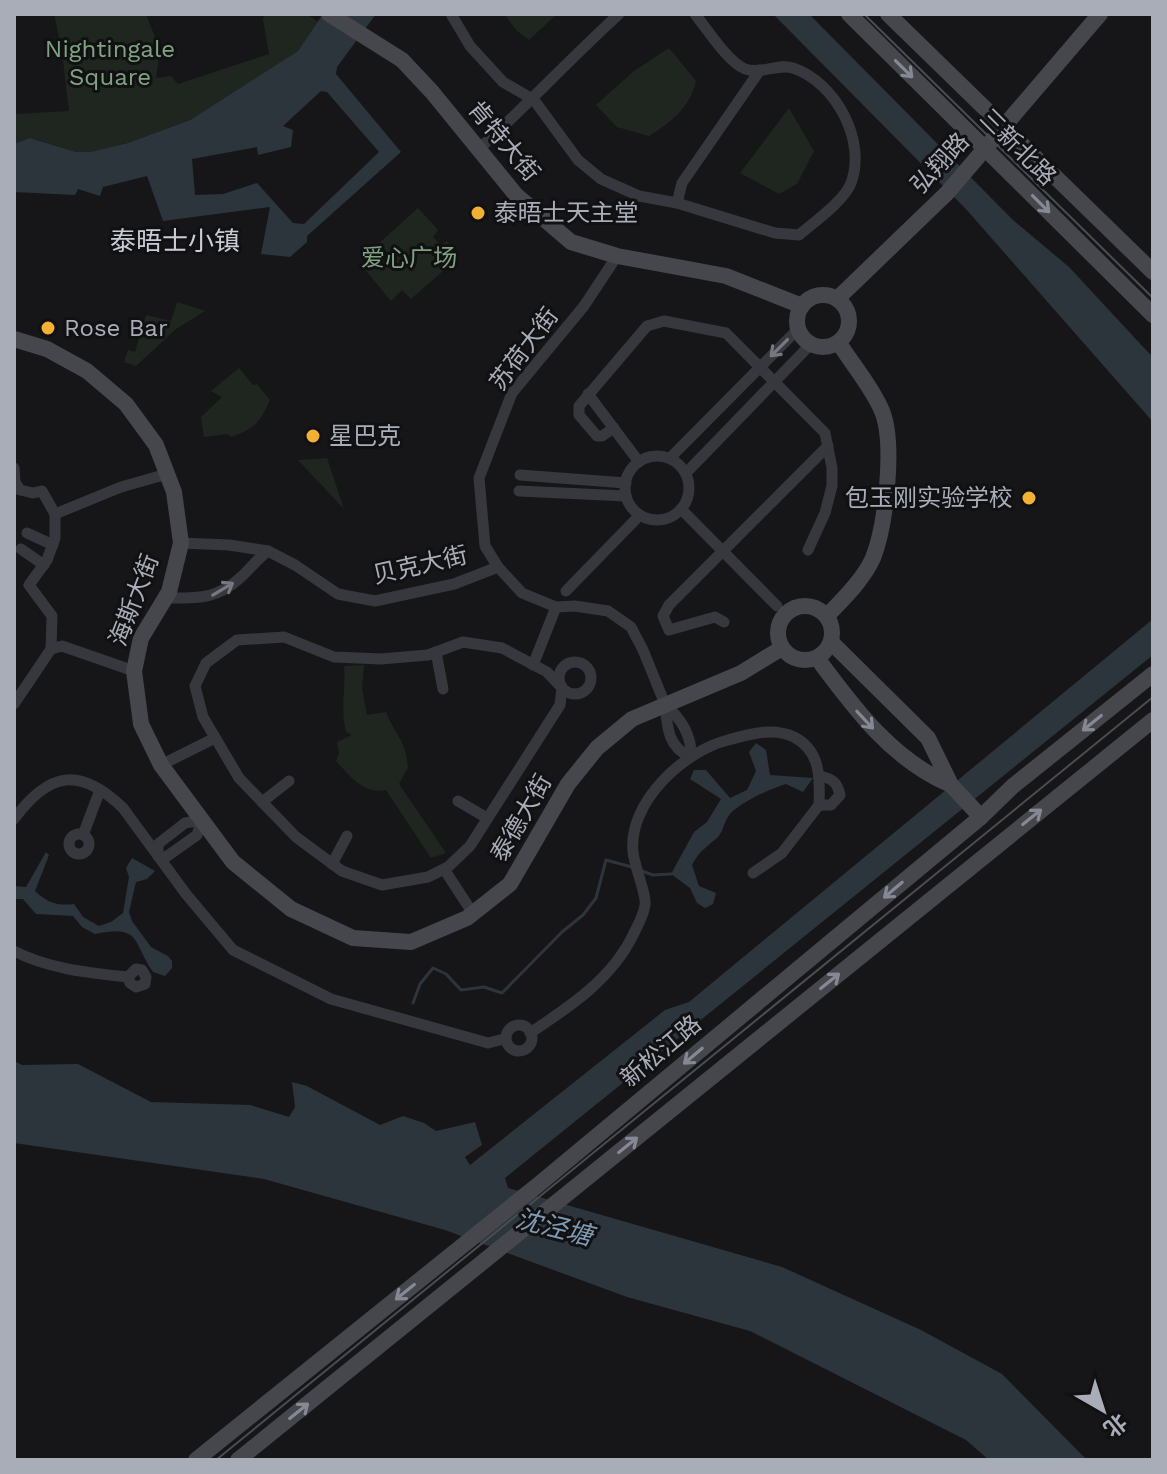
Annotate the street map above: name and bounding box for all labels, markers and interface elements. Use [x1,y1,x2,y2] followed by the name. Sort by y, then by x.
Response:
[45,35,175,91] park label: Nightingale Square
[894,59,913,78] one-way arrow
[462,95,546,187] street label: 肯特大街
[974,103,1062,191] street label: 三新北路
[905,127,975,199] street label: 弘翔路
[1031,194,1050,213] one-way arrow
[494,199,638,227] place label: 泰晤士天主堂
[469,204,487,222] marker: 泰晤士天主堂
[110,226,240,256] district label: 泰晤士小镇
[361,244,457,272] park label: 爱心广场
[484,302,564,396] street label: 苏荷大街
[64,314,168,342] place label: Rose Bar
[39,319,57,337] marker: Rose Bar
[770,338,789,357] one-way arrow
[329,422,401,450] place label: 星巴克
[304,427,322,445] marker: 星巴克
[845,484,1013,512] place label: 包玉刚实验学校
[1020,489,1038,507] marker: 包玉刚实验学校
[370,541,470,589] street label: 贝克大街
[104,550,164,650] street label: 海斯大街
[211,581,234,597] one-way arrow
[855,709,873,729] one-way arrow
[1082,714,1103,732] one-way arrow
[485,769,557,867] street label: 泰德大街
[1021,808,1042,826] one-way arrow
[883,881,903,899] one-way arrow
[819,972,840,990] one-way arrow
[615,1009,707,1093] street label: 新松江路
[683,1047,704,1065] one-way arrow
[617,1136,638,1154] one-way arrow
[513,1203,599,1252] water label: 沈泾塘
[395,1284,416,1301] one-way arrow
[1063,1370,1143,1450] north arrow
[288,1402,309,1420] one-way arrow
[1099,1409,1132,1442] text: 北

